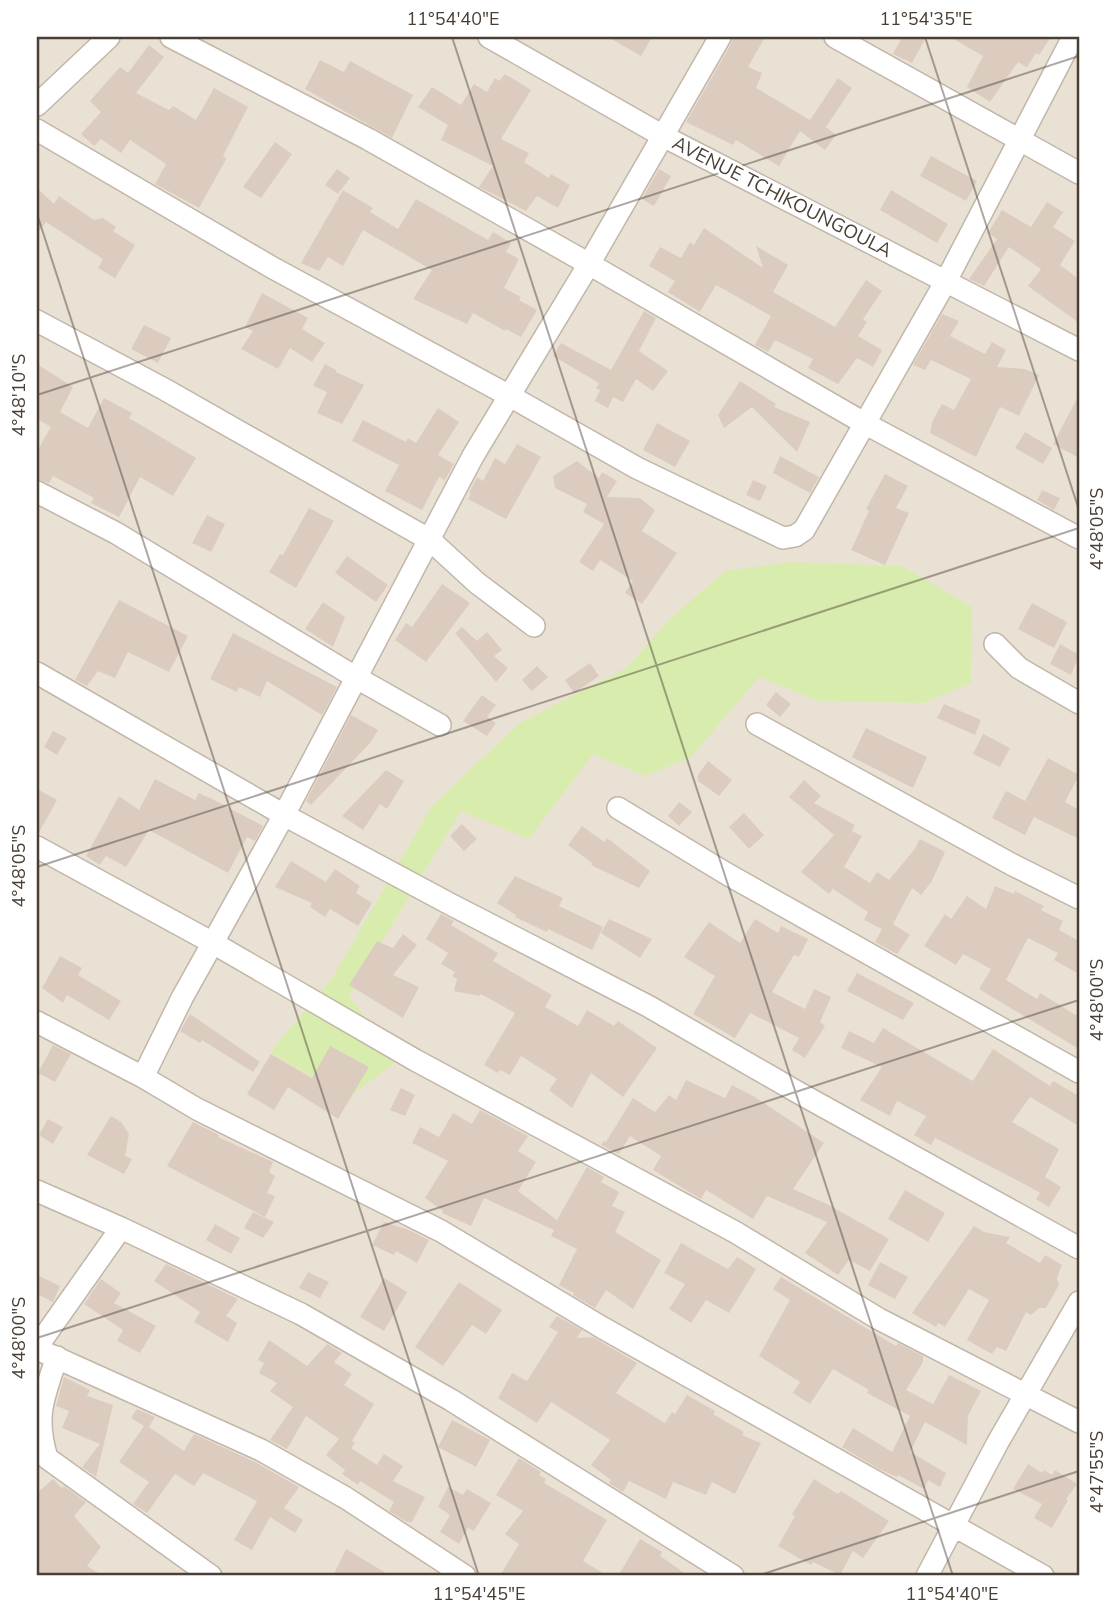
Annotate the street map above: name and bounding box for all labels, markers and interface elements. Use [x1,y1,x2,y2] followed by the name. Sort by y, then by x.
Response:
[407,7,500,31] text: 11°54'40"E
[880,7,973,31] text: 11°54'35"E
[668,130,896,264] street label: AVENUE TCHIKOUNGOULA
[7,354,31,436] text: 4°48'10"S
[1085,488,1109,570] text: 4°48'05"S
[7,825,31,907] text: 4°48'05"S
[1085,959,1109,1041] text: 4°48'00"S
[7,1297,31,1379] text: 4°48'00"S
[1085,1431,1109,1513] text: 4°47'55"S
[433,1582,526,1606] text: 11°54'45"E
[906,1582,999,1606] text: 11°54'40"E

